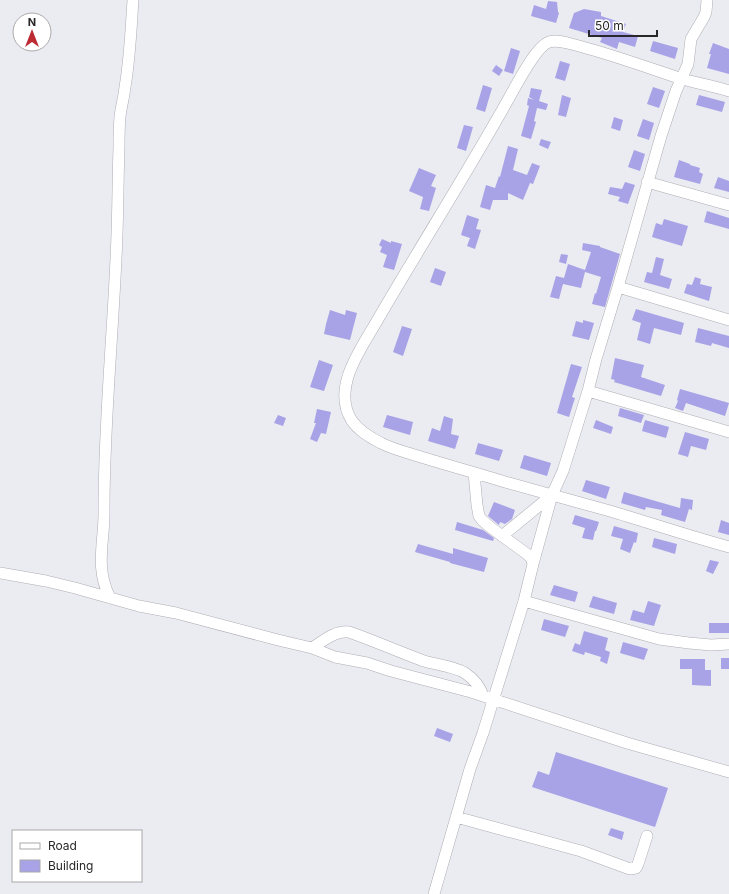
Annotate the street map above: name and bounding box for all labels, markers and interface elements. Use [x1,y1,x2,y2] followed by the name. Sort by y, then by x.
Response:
[12,12,52,52] north arrow
[589,12,657,38] scale bar
[28,15,36,29] text: N
[595,18,624,33] text: 50 m
[12,830,142,882] legend
[48,838,77,853] text: Road
[48,858,93,873] text: Building

